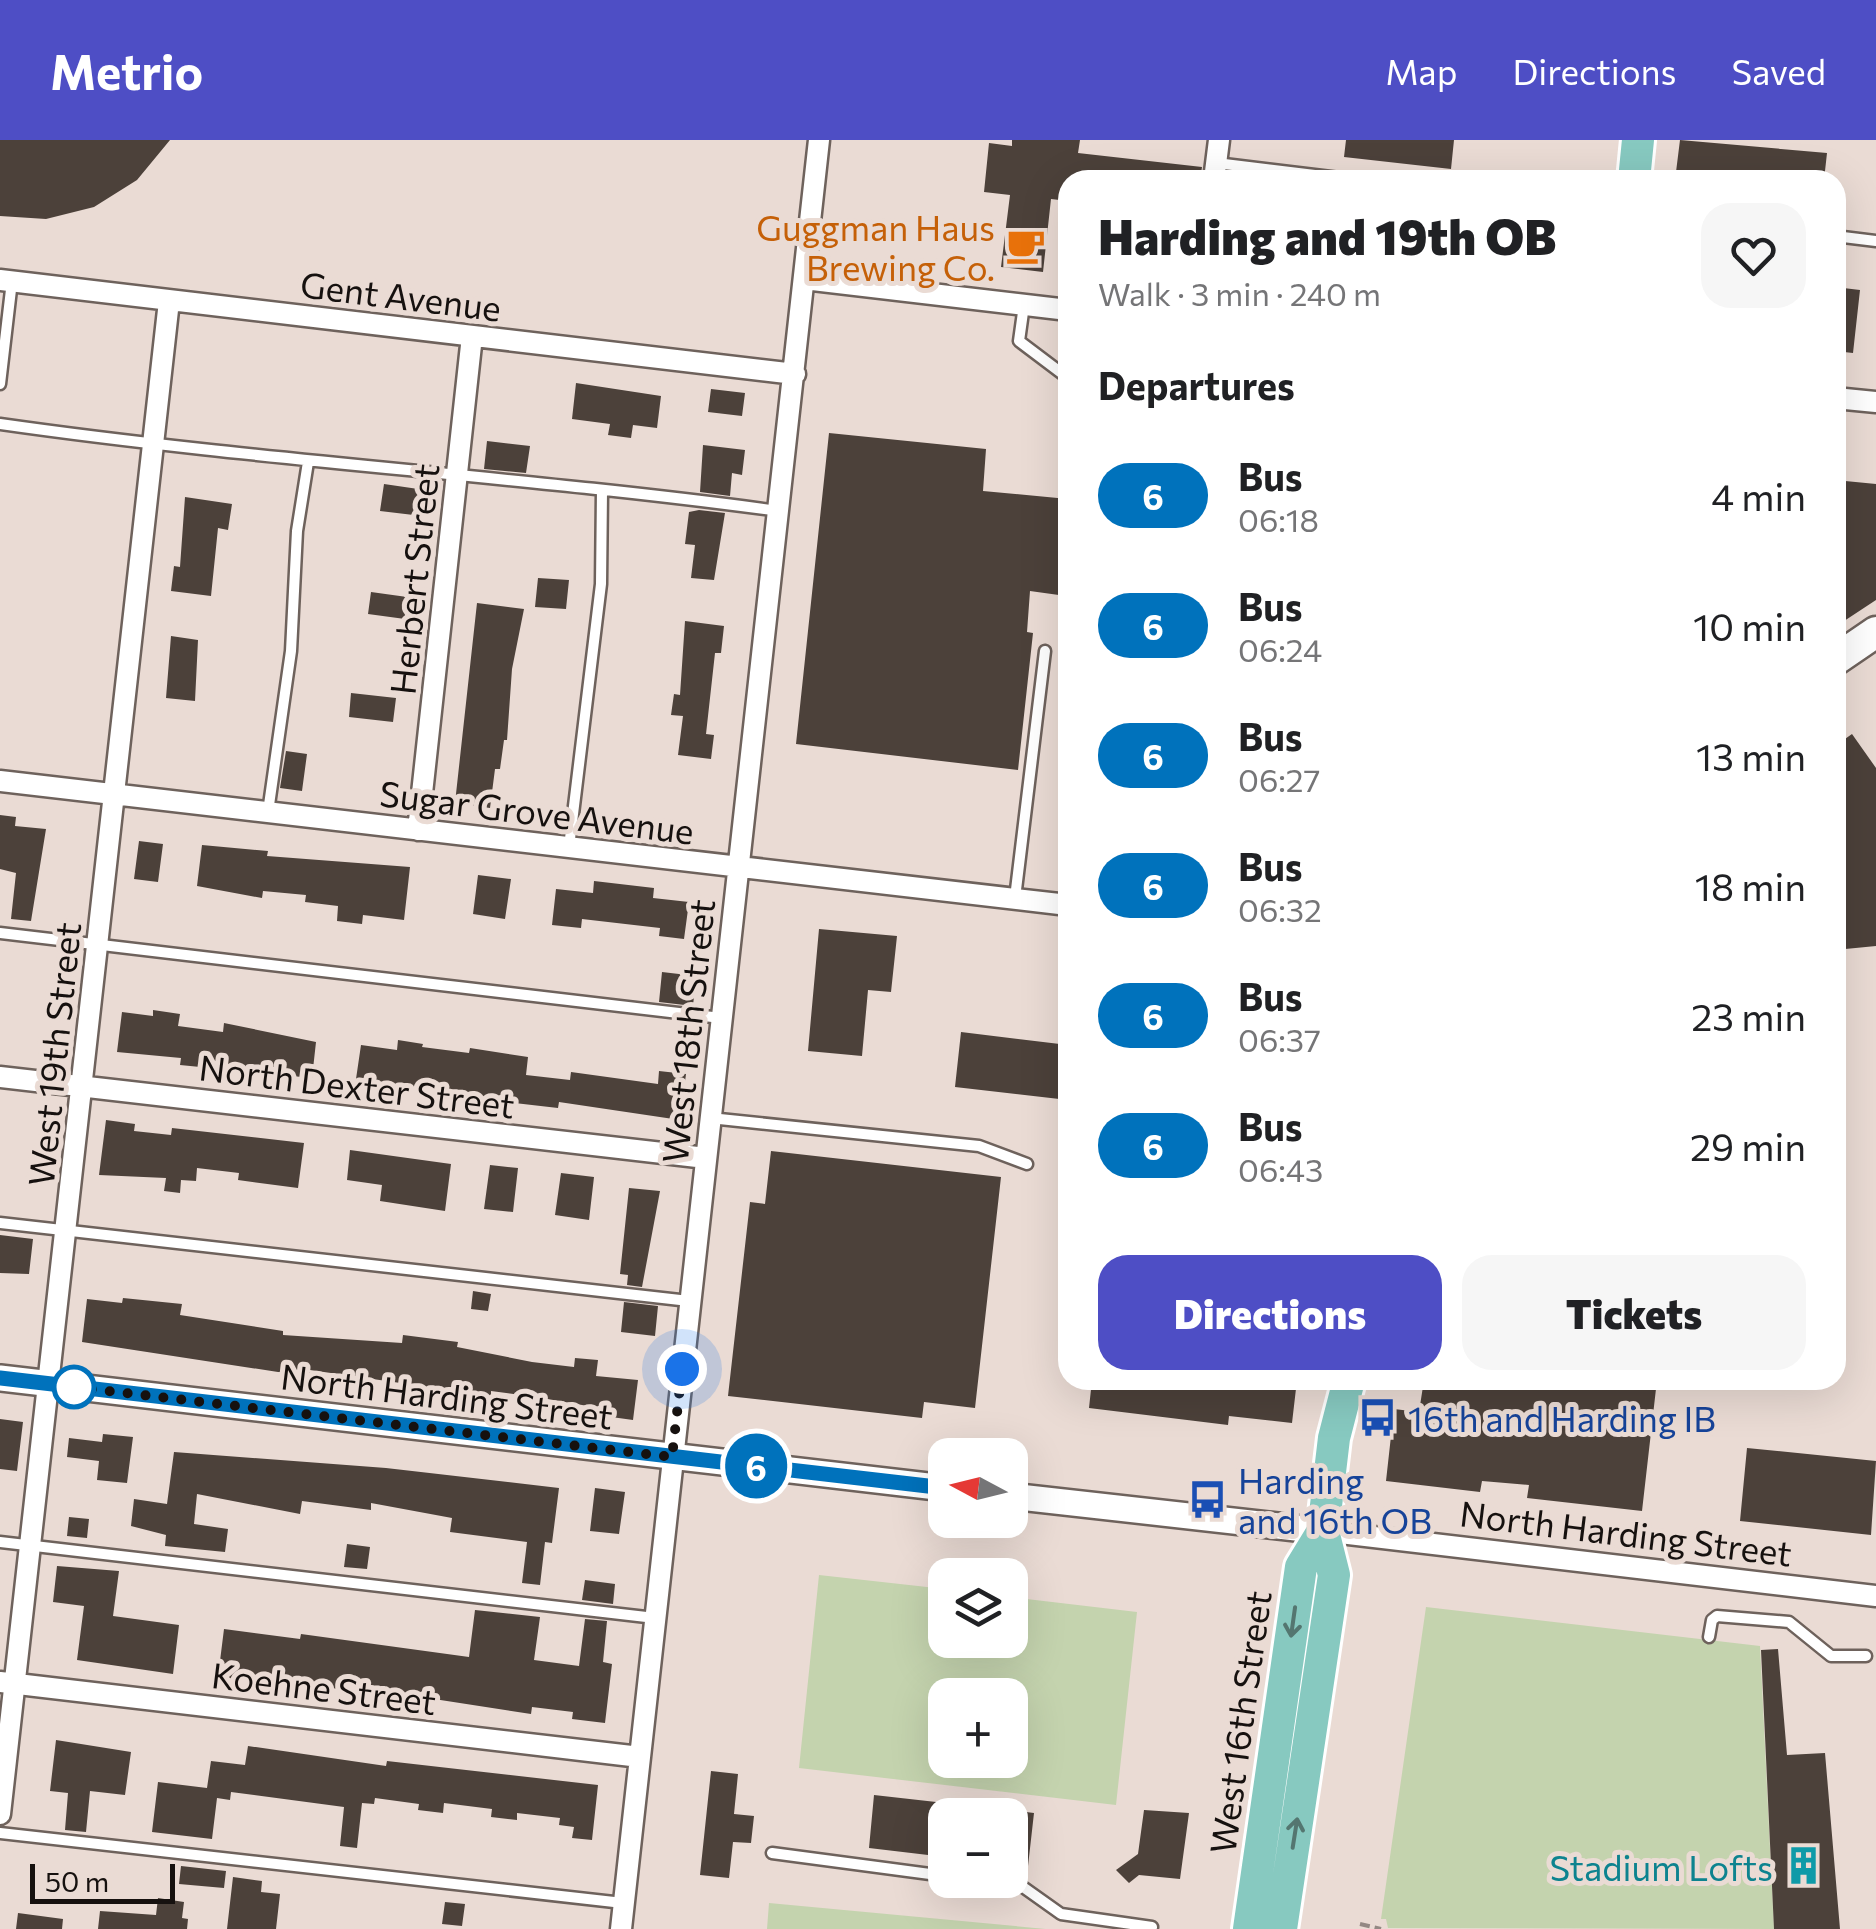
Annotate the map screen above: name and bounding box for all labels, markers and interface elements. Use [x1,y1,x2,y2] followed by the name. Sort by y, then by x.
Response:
[50,41,203,100] text: Metrio
[1385,49,1457,92] text: Map
[1512,49,1677,92] text: Directions
[1732,49,1826,92] text: Saved
[1701,203,1806,308] button: heart
[756,205,995,288] place label: Guggman Haus Brewing Co.
[1098,206,1556,265] text: Harding and 19th OB
[1004,225,1046,267] cafe icon: Guggman Haus Brewing Co.
[298,261,504,329] street label: Gent Avenue
[1098,273,1381,313] text: Walk · 3 min · 240 m
[1098,361,1295,408] text: Departures
[1238,452,1303,499] text: Bus
[380,461,446,697] street label: Herbert Street
[1711,472,1806,519] text: 4 min
[1142,474,1164,517] text: 6
[1238,499,1319,539] text: 06:18
[1238,582,1303,629] text: Bus
[1693,602,1806,649] text: 10 min
[1142,604,1164,647] text: 6
[1238,629,1322,669] text: 06:24
[1238,712,1303,759] text: Bus
[1696,732,1806,779] text: 13 min
[1142,734,1164,777] text: 6
[1238,759,1320,799] text: 06:27
[377,770,697,852] street label: Sugar Grove Avenue
[1238,842,1303,889] text: Bus
[1695,862,1806,909] text: 18 min
[1142,864,1164,907] text: 6
[1238,889,1322,929] text: 06:32
[652,897,722,1165] street label: West 18th Street
[18,920,88,1188] street label: West 19th Street
[1238,972,1303,1019] text: Bus
[1691,992,1806,1039] text: 23 min
[1142,994,1164,1037] text: 6
[1238,1019,1321,1059] text: 06:37
[197,1044,517,1126] street label: North Dexter Street
[1238,1102,1303,1149] text: Bus
[1690,1122,1806,1169] text: 29 min
[1142,1124,1164,1167] text: 6
[1238,1149,1323,1189] text: 06:43
[1098,1255,1442,1370] button: Directions
[1462,1255,1806,1370] button: Tickets
[657,1344,707,1394] your location
[279,1353,615,1437] street label: North Harding Street
[53,1366,95,1408] unlabelled marker
[1357,1396,1399,1438] bus stop icon: 16th and Harding IB
[1408,1396,1716,1439] place label: 16th and Harding IB
[724,1434,788,1498] line badge: 6
[928,1438,1028,1538] north arrow
[928,1438,1028,1898] map controls
[745,1445,767,1488] text: 6
[1238,1458,1432,1541] place label: Harding and 16th OB
[1187,1478,1229,1520] bus stop icon: Harding and 16th OB
[1458,1490,1794,1574] street label: North Harding Street
[928,1558,1028,1658] button: layers
[1199,1588,1279,1856] street label: West 16th Street
[1284,1606,1302,1638] one-way arrow
[209,1652,439,1722] street label: Koehne Street
[928,1678,1028,1778] button: +
[928,1798,1028,1898] button: −
[1286,1817,1305,1849] one-way arrow
[1549,1845,1773,1888] place label: Stadium Lofts
[1782,1845,1824,1887] building icon: Stadium Lofts
[30,1859,175,1904] scale bar
[45,1864,109,1898] text: 50 m

